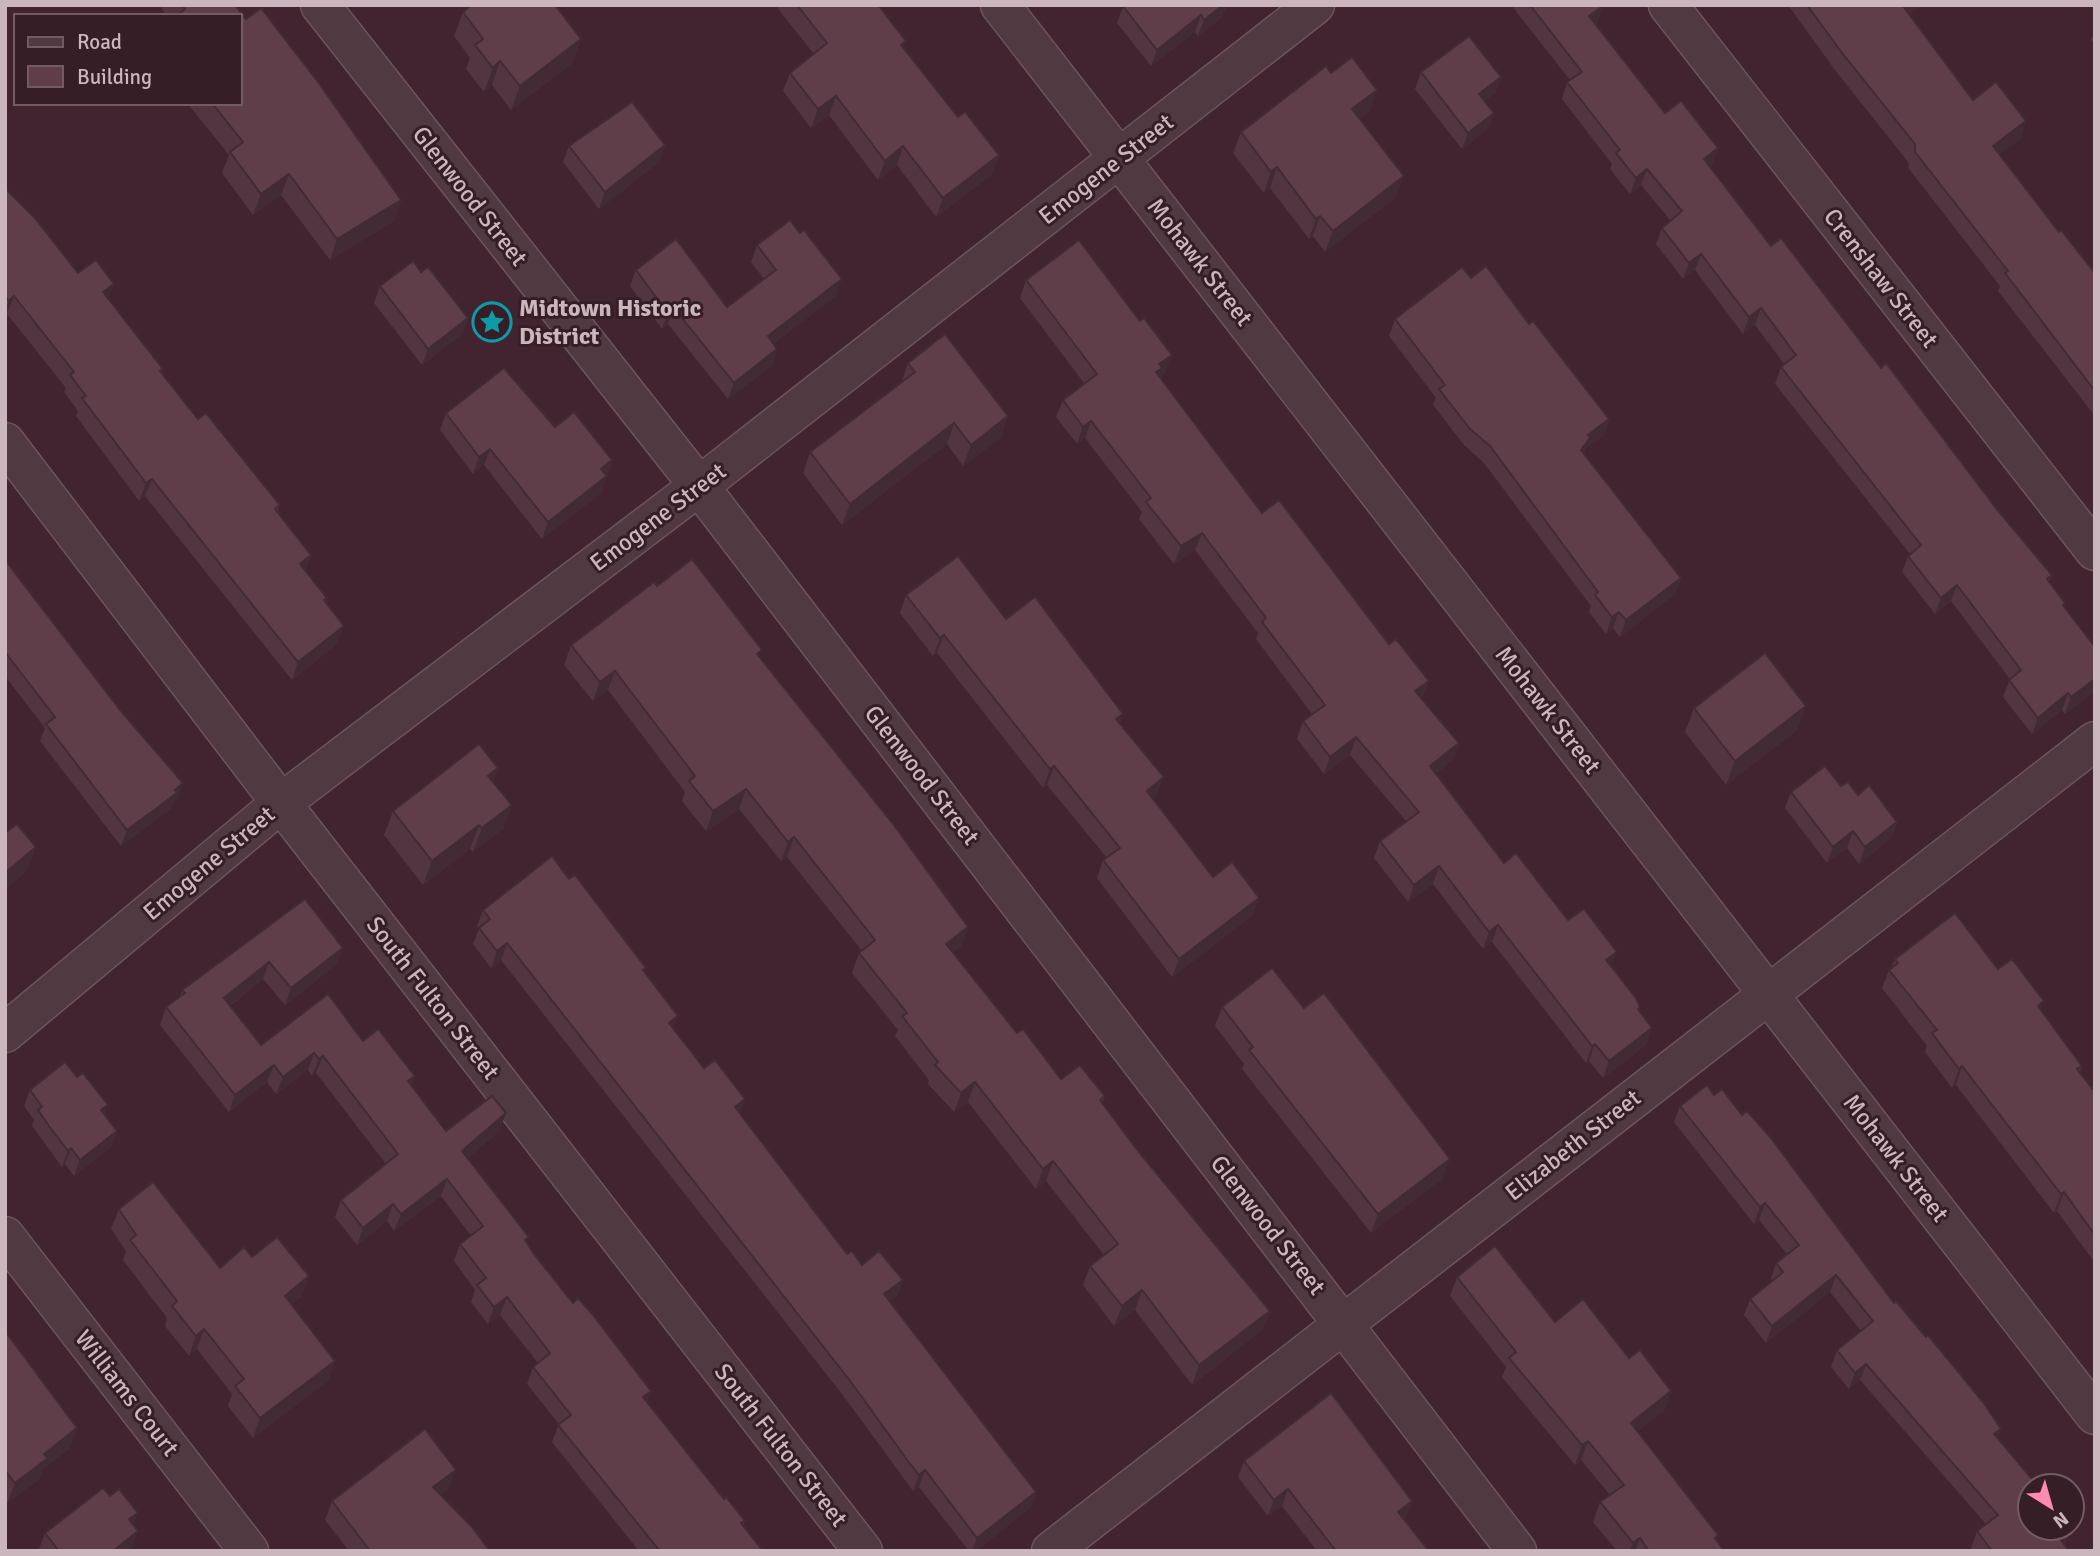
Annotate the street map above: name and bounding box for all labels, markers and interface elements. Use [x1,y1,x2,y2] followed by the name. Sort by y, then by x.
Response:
[14,14,242,105] legend
[77,29,122,55] text: Road
[77,64,152,90] text: Building
[1033,107,1179,231] street label: Emogene Street
[406,120,534,272] street label: Glenwood Street
[1141,192,1259,332] street label: Mohawk Street
[1817,202,1945,354] street label: Crenshaw Street
[519,293,701,351] place label: Midtown Historic District
[471,301,513,343] place icon: Midtown Historic District
[584,456,732,578] street label: Emogene Street
[1489,640,1607,780] street label: Mohawk Street
[858,699,986,851] street label: Glenwood Street
[137,799,281,927] street label: Emogene Street
[360,910,506,1086] street label: South Fulton Street
[1499,1083,1647,1207] street label: Elizabeth Street
[1837,1088,1955,1228] street label: Mohawk Street
[1204,1149,1332,1301] street label: Glenwood Street
[68,1324,186,1462] street label: Williams Court
[708,1357,854,1533] street label: South Fulton Street
[2016,1472,2086,1542] north arrow
[2048,1506,2073,1533] text: N

